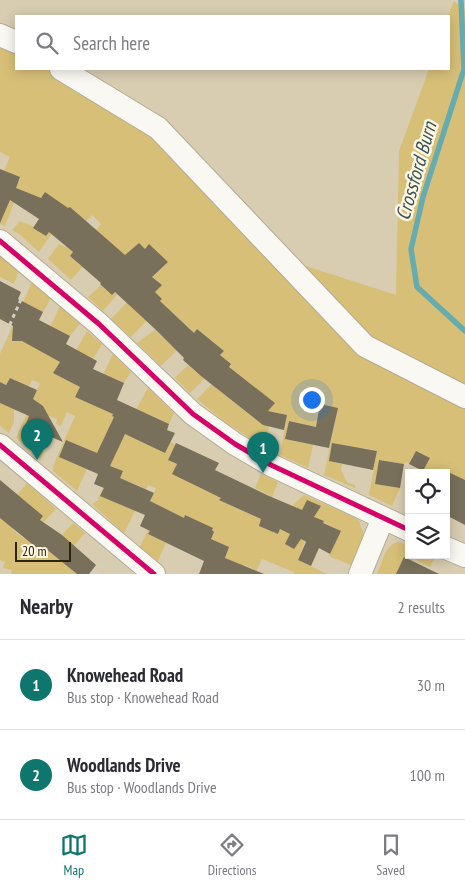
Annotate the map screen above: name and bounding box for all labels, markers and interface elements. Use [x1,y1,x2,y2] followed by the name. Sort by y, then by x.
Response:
[15,15,450,70] search box
[33,29,61,57] icon: search
[73,31,150,55] text: Search here
[390,118,443,223] water label: Crossford Burn
[299,387,325,413] your location
[21,419,53,460] pin: 2
[247,432,279,473] pin: 1
[405,469,450,559] map controls
[405,469,450,514] button: locate
[405,514,450,559] button: layers
[15,539,71,562] scale bar
[22,542,47,560] text: 20 m
[20,593,73,620] text: Nearby
[398,597,445,617] text: 2 results
[67,663,183,687] text: Knowehead Road
[32,675,40,695] text: 1
[417,675,445,695] text: 30 m
[67,687,219,707] text: Bus stop · Knowehead Road
[67,753,181,777] text: Woodlands Drive
[32,765,40,785] text: 2
[410,765,445,785] text: 100 m
[67,777,217,797] text: Bus stop · Woodlands Drive
[60,831,88,879] tab: Map
[208,831,256,879] tab: Directions
[376,831,405,879] tab: Saved

